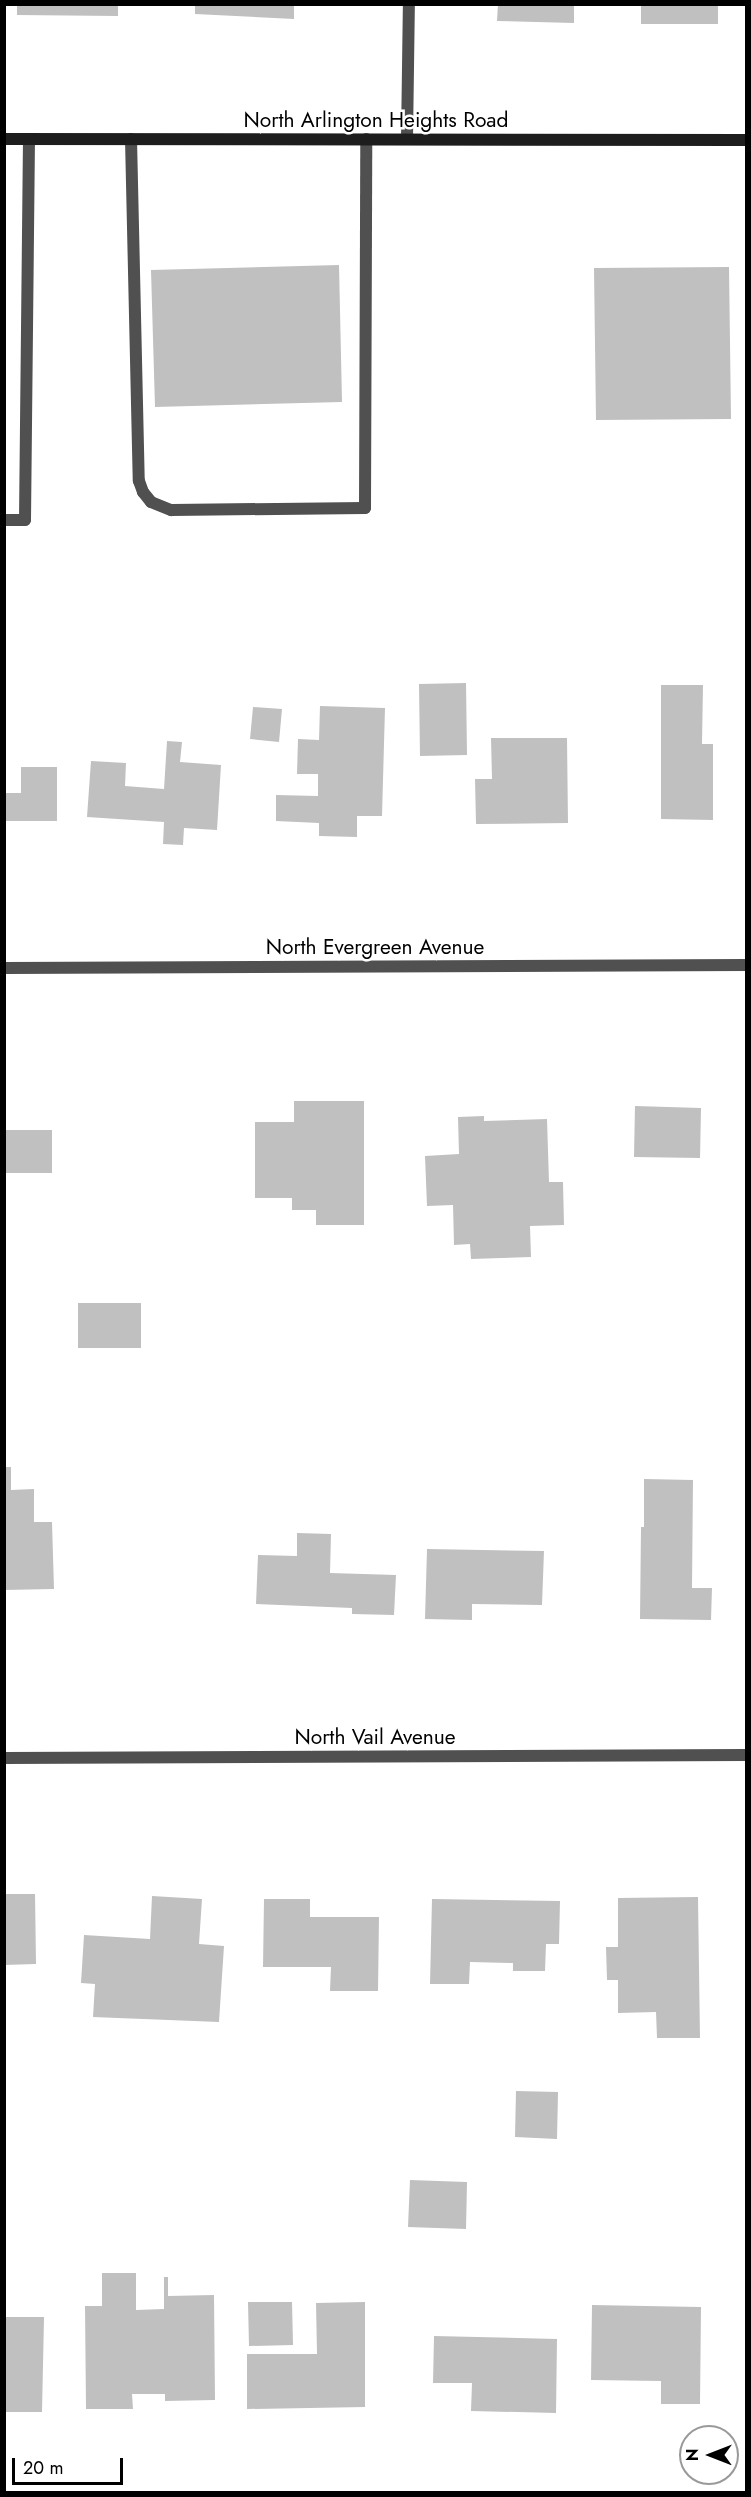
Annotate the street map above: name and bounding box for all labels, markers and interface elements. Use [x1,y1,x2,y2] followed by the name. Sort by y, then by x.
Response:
[244,107,508,133] street label: North Arlington Heights Road
[266,934,484,960] street label: North Evergreen Avenue
[294,1724,456,1750] street label: North Vail Avenue
[679,2425,739,2485] north arrow
[15,2446,126,2484] scale bar
[681,2449,704,2461] text: N
[23,2455,63,2481] text: 20 m

